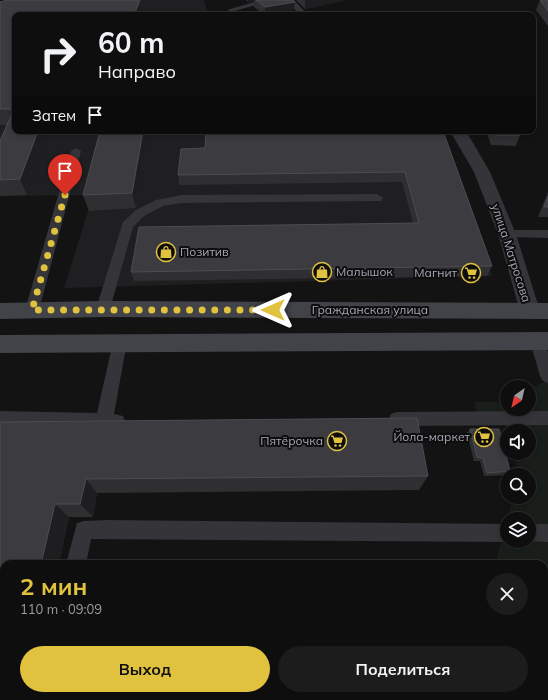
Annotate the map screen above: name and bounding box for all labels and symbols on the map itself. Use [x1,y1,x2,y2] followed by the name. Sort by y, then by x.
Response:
[48,154,82,195] pin
[489,202,534,304] street label: улица Матросова
[155,241,177,263] shop icon: Позитив
[180,244,229,259] place label: Позитив
[311,261,333,283] shop icon: Малышок
[460,262,482,284] supermarket icon: Магнит
[336,264,393,279] place label: Малышок
[414,265,458,280] place label: Магнит
[252,289,294,331] position arrow
[312,302,428,317] street label: Гражданская улица
[500,380,536,416] north arrow
[473,426,495,448] supermarket icon: Йола-маркет
[393,429,471,444] place label: Йола-маркет
[326,430,348,452] supermarket icon: Пятёрочка
[260,433,323,448] place label: Пятёрочка

